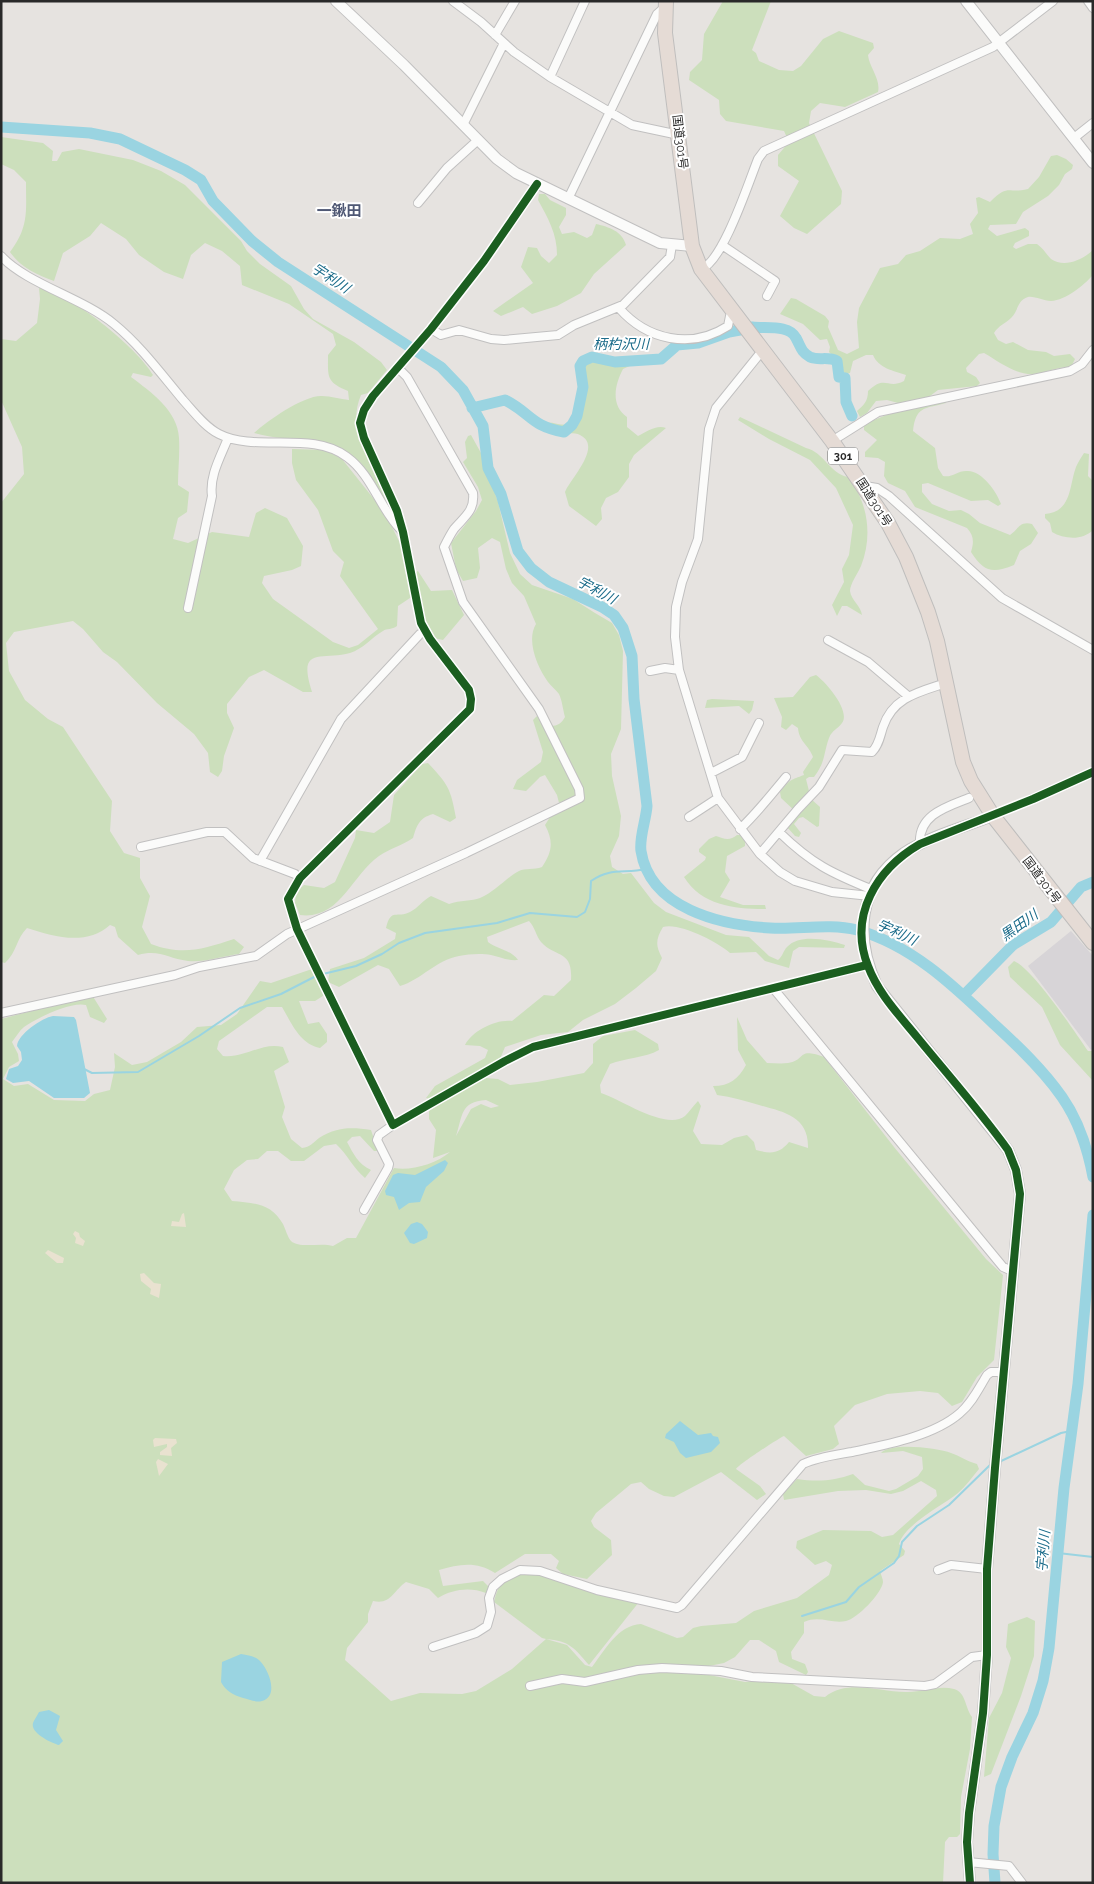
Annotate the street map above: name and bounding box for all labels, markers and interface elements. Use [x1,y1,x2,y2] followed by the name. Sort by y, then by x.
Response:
[670,114,690,170] street label: 国道301号
[316,202,362,220] district label: 一鍬田
[309,260,355,297] water label: 宇利川
[593,336,651,352] water label: 柄杓沢川
[828,448,858,464] road number: 301
[853,475,895,529] street label: 国道301号
[575,573,621,608] water label: 宇利川
[1020,854,1064,906] street label: 国道301号
[997,905,1042,944] water label: 黒田川
[875,916,921,949] water label: 宇利川
[1033,1527,1053,1573] water label: 宇利川

